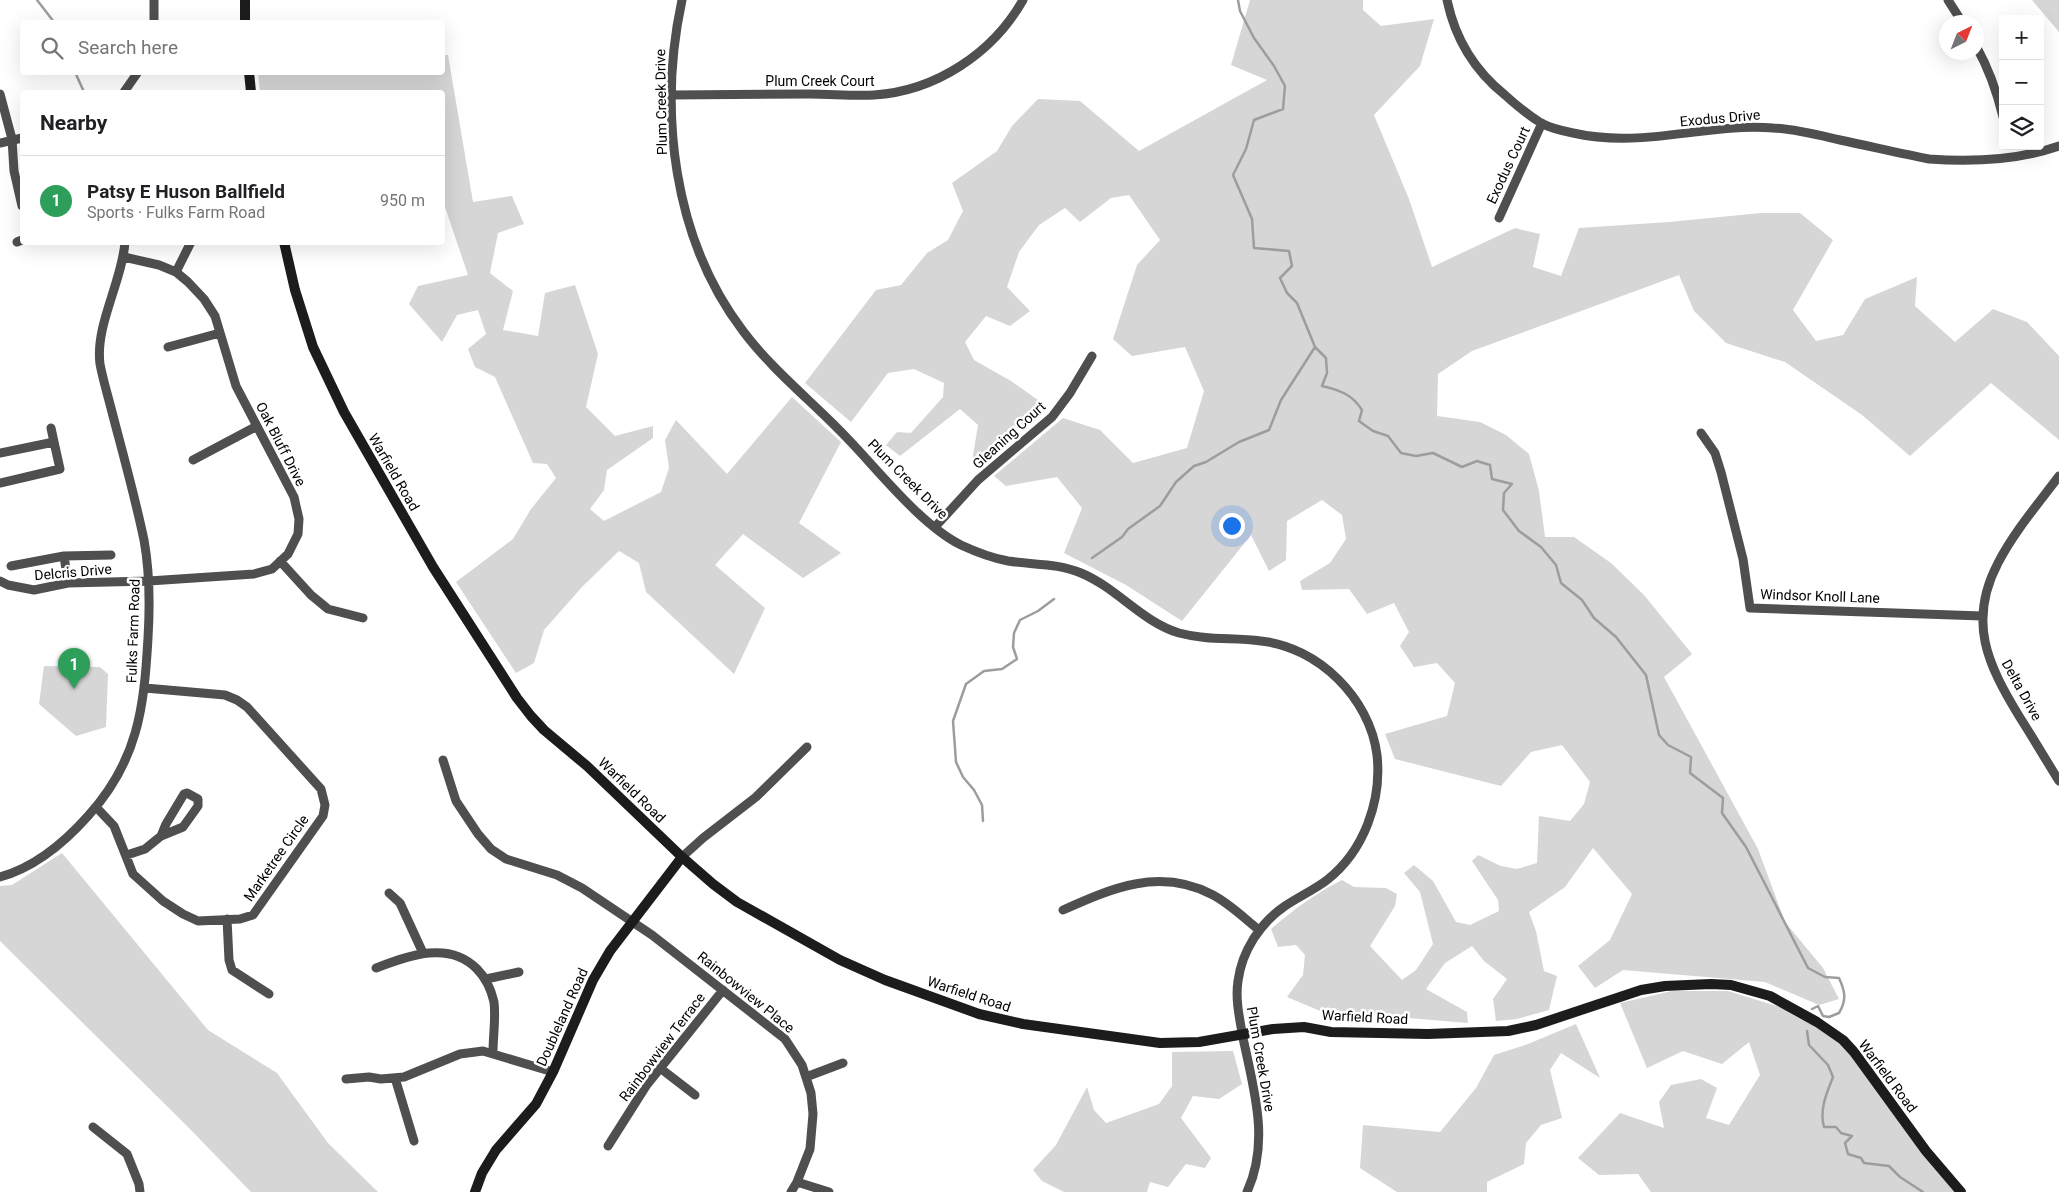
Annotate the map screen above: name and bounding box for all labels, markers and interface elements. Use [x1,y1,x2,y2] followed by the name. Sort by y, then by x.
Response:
[1939,15,1984,60] north arrow
[1999,15,2044,150] map controls
[1999,15,2044,60] button: +
[20,20,445,75] search box
[38,34,66,62] icon: search
[78,36,178,59] text: Search here
[652,49,670,155] street label: Plum Creek Drive
[1999,60,2044,105] button: −
[765,73,875,89] street label: Plum Creek Court
[1999,105,2044,150] button: layers
[1679,107,1761,129] street label: Exodus Drive
[40,111,107,135] text: Nearby
[1483,123,1533,206] street label: Exodus Court
[87,180,285,203] text: Patsy E Huson Ballfield
[51,191,61,210] text: 1
[380,191,425,210] text: 950 m
[87,203,265,222] text: Sports · Fulks Farm Road
[969,398,1049,472] street label: Gleaning Court
[253,399,309,489] street label: Oak Bluff Drive
[365,430,423,514] street label: Warfield Road
[865,436,951,522] street label: Plum Creek Drive
[1219,513,1245,539] your location
[34,561,112,583] street label: Delcris Drive
[123,579,143,683] street label: Fulks Farm Road
[1760,586,1880,606] street label: Windsor Knoll Lane
[58,648,90,689] pin: 1
[1999,657,2045,723] street label: Delta Drive
[595,754,669,826] street label: Warfield Road
[240,812,312,904] street label: Marketree Circle
[694,948,798,1036] street label: Rainbowview Place
[533,965,591,1069] street label: Doubleland Road
[925,973,1013,1015] street label: Warfield Road
[616,990,708,1104] street label: Rainbowview Terrace
[1244,1005,1278,1113] street label: Plum Creek Drive
[1321,1007,1409,1027] street label: Warfield Road
[1856,1037,1920,1115] street label: Warfield Road

